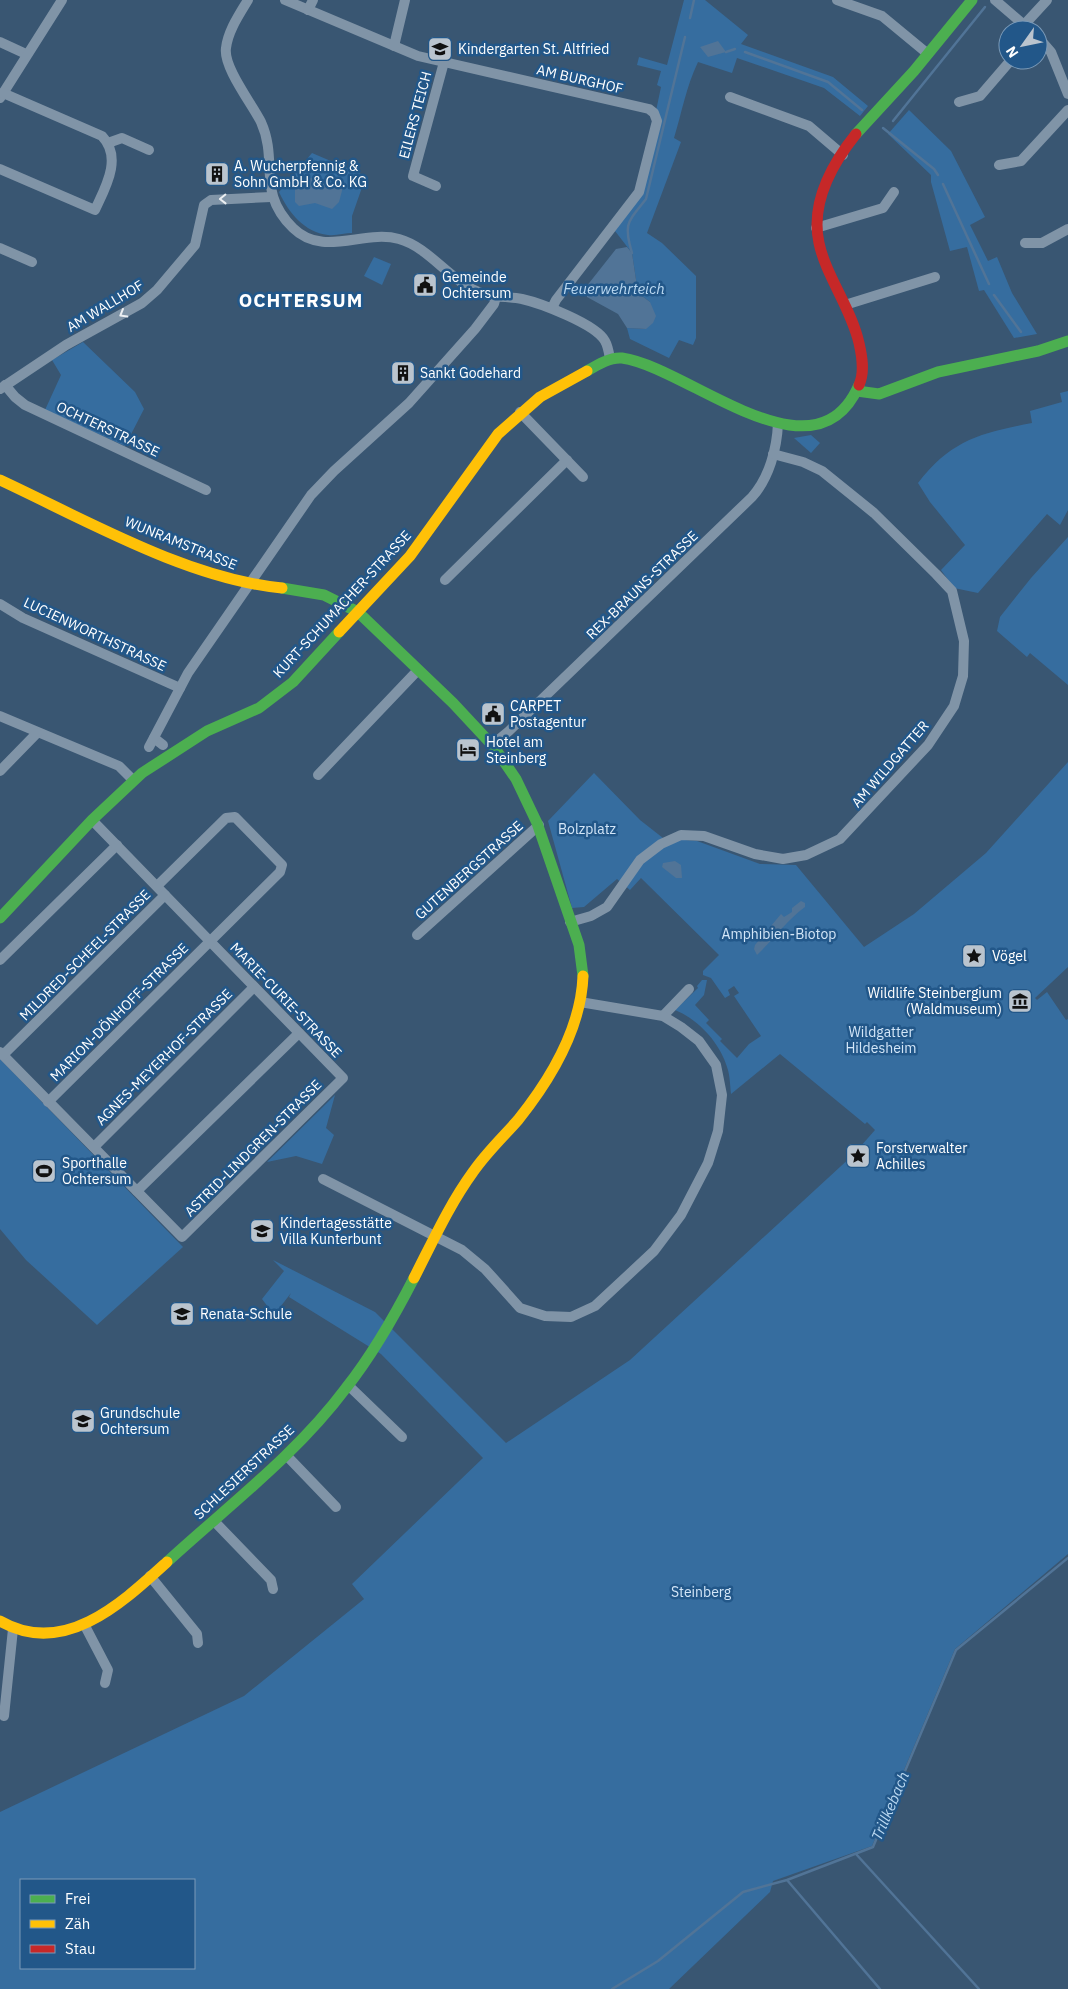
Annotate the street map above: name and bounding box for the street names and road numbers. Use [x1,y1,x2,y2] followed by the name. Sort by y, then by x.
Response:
[535,60,625,98] street label: AM BURGHOF
[395,69,435,161] street label: EILERS TEICH
[63,276,147,336] street label: AM WALLHOF
[54,397,162,461] street label: OCHTERSTRASSE
[122,512,240,574] street label: WUNRAMSTRASSE
[269,527,415,681] street label: KURT-SCHUMACHER-STRASSE
[582,527,702,643] street label: REX-BRAUNS-STRASSE
[21,593,169,675] street label: LUCIENWORTHSTRASSE
[847,717,933,811] street label: AM WILDGATTER
[411,817,527,923] street label: GUTENBERGSTRASSE
[16,886,154,1024] street label: MILDRED-SCHEEL-STRASSE
[46,939,192,1085] street label: MARION-DÖNHOFF-STRASSE
[226,939,346,1061] street label: MARIE-CURIE-STRASSE
[92,985,236,1129] street label: AGNES-MEYERHOF-STRASSE
[181,1076,325,1220] street label: ASTRID-LINDGREN-STRASSE
[190,1421,298,1523] street label: SCHLESIERSTRASSE

